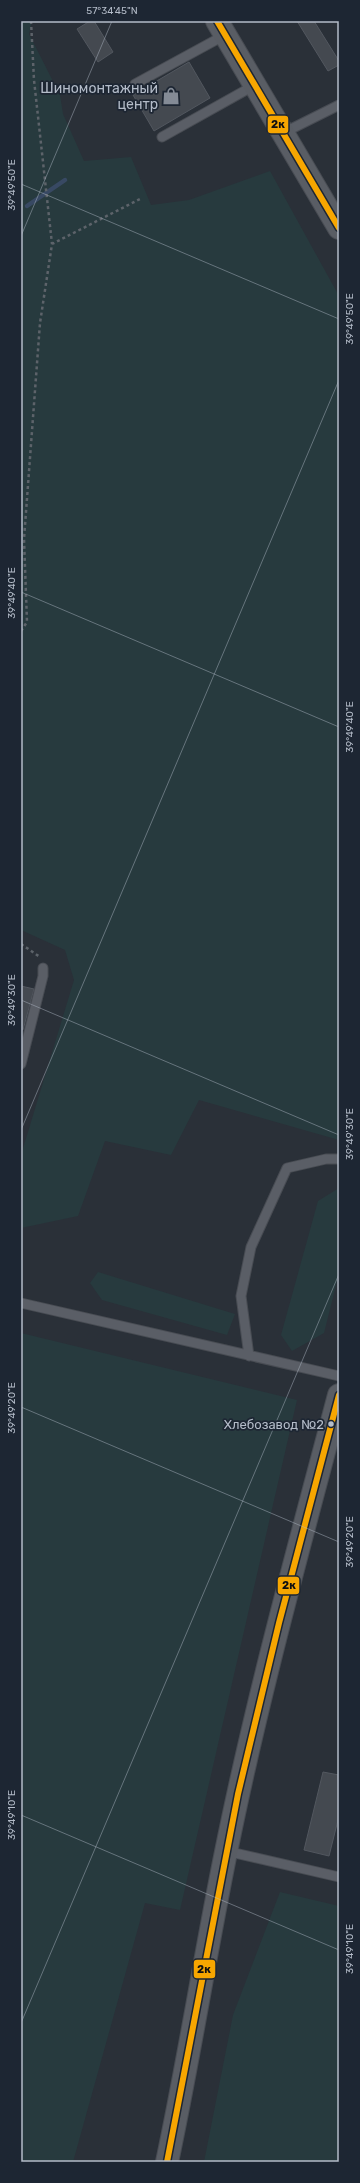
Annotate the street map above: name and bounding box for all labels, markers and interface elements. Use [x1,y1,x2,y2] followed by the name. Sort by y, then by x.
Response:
[86,5,138,17] text: 57°34'45"N
[40,80,158,113] place label: Шиномонтажный центр
[161,86,181,106] shop icon: Шиномонтажный центр
[267,115,289,134] line badge: 2к
[271,118,285,131] text: 2к
[6,159,18,211] text: 39°49'50"E
[344,293,356,345] text: 39°49'50"E
[6,567,18,619] text: 39°49'40"E
[344,701,356,753] text: 39°49'40"E
[6,974,18,1026] text: 39°49'30"E
[344,1108,356,1160] text: 39°49'30"E
[6,1382,18,1434] text: 39°49'20"E
[224,1417,324,1432] place label: Хлебозавод №2
[326,1419,336,1429] marker: Хлебозавод №2
[344,1516,356,1568] text: 39°49'20"E
[277,1576,300,1595] line badge: 2к
[282,1579,296,1592] text: 2к
[6,1790,18,1840] text: 39°49'10"E
[344,1924,356,1974] text: 39°49'10"E
[193,1959,216,1979] line badge: 2к
[197,1963,211,1976] text: 2к

